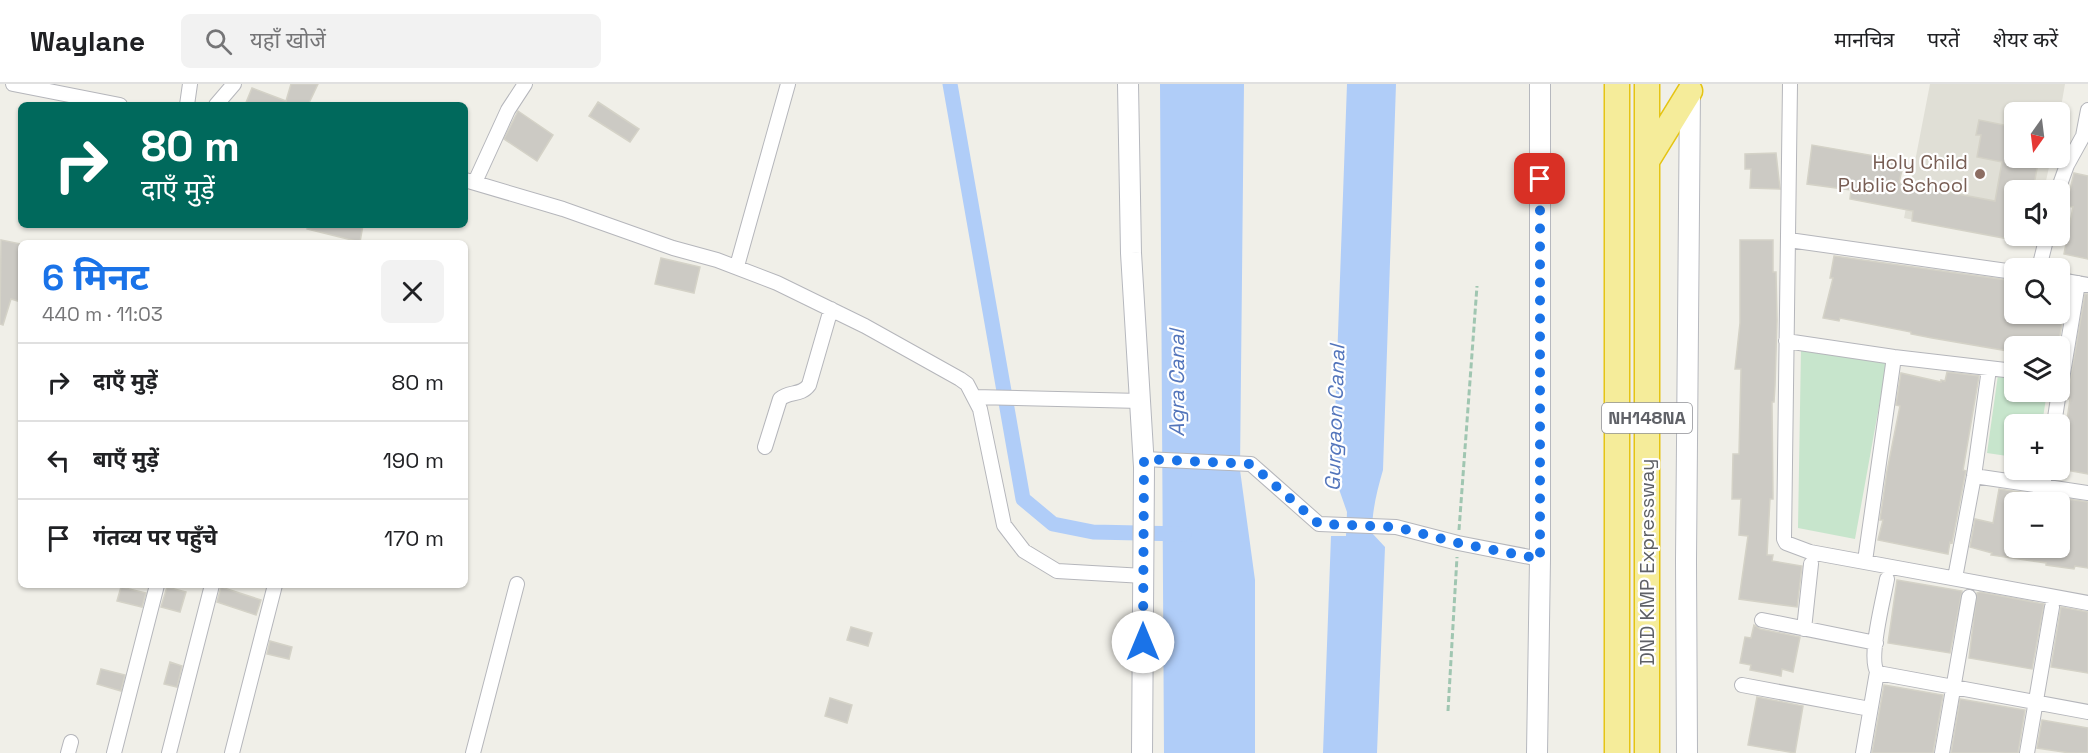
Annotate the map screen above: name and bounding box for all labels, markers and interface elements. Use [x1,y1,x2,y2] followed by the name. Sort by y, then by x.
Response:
[181,14,601,68] search box
[30,23,145,59] text: Waylane
[202,25,235,58] icon: search
[250,26,326,54] text: यहाँ खोजें
[1834,26,1894,53] text: मानचित्र
[1927,26,1960,53] text: परतें
[1993,26,2058,53] text: शेयर करें
[2004,102,2070,168] north arrow
[2004,102,2070,558] map controls
[141,120,240,173] text: 80 m
[42,126,120,204] icon: right
[1838,149,1968,198] place label: Holy Child Public School
[1514,153,1565,204] pin
[1523,162,1556,195] icon: arrive
[1973,167,1987,181] marker: Holy Child Public School
[141,172,215,207] text: दाएँ मुड़ें
[2004,180,2070,246] button: sound
[42,255,149,301] text: 6 मिनट
[2004,258,2070,324] button: search
[381,260,444,323] button: close
[42,301,163,327] text: 440 m · 11:03
[1163,326,1190,437] water label: Agra Canal
[2004,336,2070,402] button: layers
[1318,341,1351,492] water label: Gurgaon Canal
[42,366,75,399] icon: right
[93,367,158,395] text: दाएँ मुड़ें
[392,368,444,396] text: 80 m
[1602,403,1692,433] road number: NH148NA
[2004,414,2070,480] button: +
[42,444,75,477] icon: left
[93,445,159,473] text: बाएँ मुड़ें
[383,446,444,474] text: 190 m
[1634,459,1660,665] street label: DND KMP Expressway
[2004,492,2070,558] button: −
[42,522,75,555] icon: arrive
[93,523,217,551] text: गंतव्य पर पहुँचे
[384,524,444,552] text: 170 m
[1111,610,1175,674] position arrow

